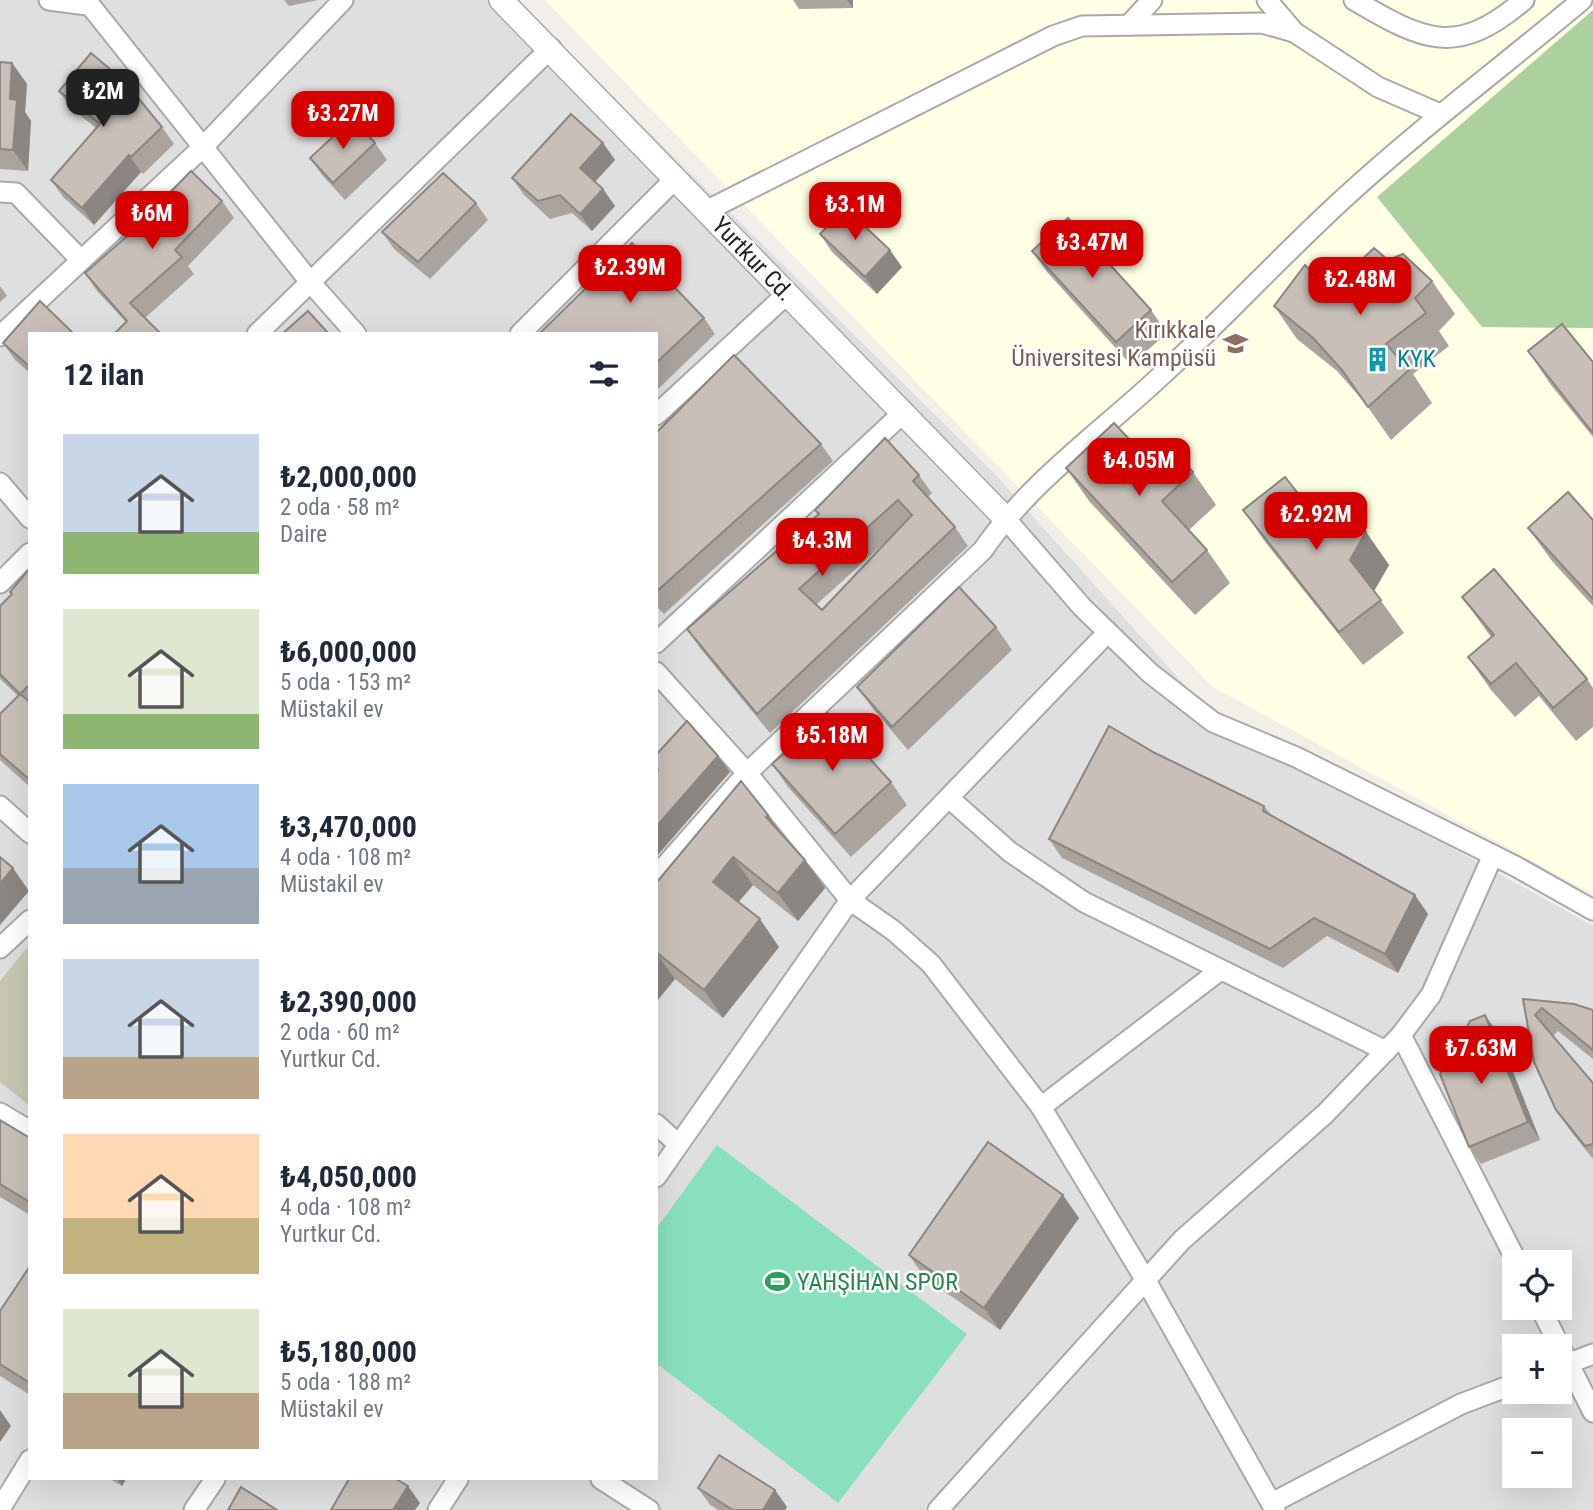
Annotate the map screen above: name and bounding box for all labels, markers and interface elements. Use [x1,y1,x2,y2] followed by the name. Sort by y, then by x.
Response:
[69,69,137,129] pin: ₺2M
[82,78,124,105] text: ₺2M
[286,92,400,151] pin: ₺3.27M
[307,100,379,127] text: ₺3.27M
[806,182,904,242] pin: ₺3.1M
[118,191,186,251] pin: ₺6M
[825,191,885,218] text: ₺3.1M
[131,200,173,227] text: ₺6M
[706,211,800,307] street label: Yurtkur Cd.
[1035,220,1149,280] pin: ₺3.47M
[1056,229,1128,256] text: ₺3.47M
[573,246,687,305] pin: ₺2.39M
[594,254,666,281] text: ₺2.39M
[1303,258,1417,317] pin: ₺2.48M
[1324,266,1396,293] text: ₺2.48M
[1011,316,1216,372] place label: Kırıkkale Üniversitesi Kampüsü
[1222,330,1250,358] school or university icon: Kırıkkale Üniversitesi Kampüsü
[1363,345,1391,373] building icon: KYK
[1397,345,1436,373] place label: KYK
[585,355,623,393] icon: filters
[63,357,144,392] text: 12 ilan
[1082,438,1196,498] pin: ₺4.05M
[1103,447,1175,474] text: ₺4.05M
[280,459,417,494] text: ₺2,000,000
[119,462,203,546] icon: home
[1259,492,1373,552] pin: ₺2.92M
[280,494,400,521] text: 2 oda · 58 m²
[1280,501,1352,528] text: ₺2.92M
[773,518,871,578] pin: ₺4.3M
[280,521,327,548] text: Daire
[792,527,852,554] text: ₺4.3M
[280,634,417,669] text: ₺6,000,000
[119,637,203,721] icon: home
[280,669,411,696] text: 5 oda · 153 m²
[280,696,383,723] text: Müstakil ev
[775,714,889,773] pin: ₺5.18M
[796,722,868,749] text: ₺5.18M
[280,809,417,844] text: ₺3,470,000
[119,812,203,896] icon: home
[280,844,411,871] text: 4 oda · 108 m²
[280,871,383,898] text: Müstakil ev
[280,984,417,1019] text: ₺2,390,000
[119,987,203,1071] icon: home
[280,1019,400,1046] text: 2 oda · 60 m²
[1424,1026,1538,1086] pin: ₺7.63M
[1445,1035,1517,1062] text: ₺7.63M
[280,1046,381,1073] text: Yurtkur Cd.
[280,1159,417,1194] text: ₺4,050,000
[119,1162,203,1246] icon: home
[280,1194,411,1221] text: 4 oda · 108 m²
[280,1221,381,1248] text: Yurtkur Cd.
[1502,1250,1572,1488] map controls
[1502,1250,1572,1320] button: locate
[763,1268,791,1296] sports icon: YAHŞİHAN SPOR
[797,1268,958,1296] place label: YAHŞİHAN SPOR
[280,1334,417,1369] text: ₺5,180,000
[1502,1334,1572,1404] button: +
[119,1337,203,1421] icon: home
[280,1369,411,1396] text: 5 oda · 188 m²
[280,1396,383,1423] text: Müstakil ev
[1502,1418,1572,1488] button: −

